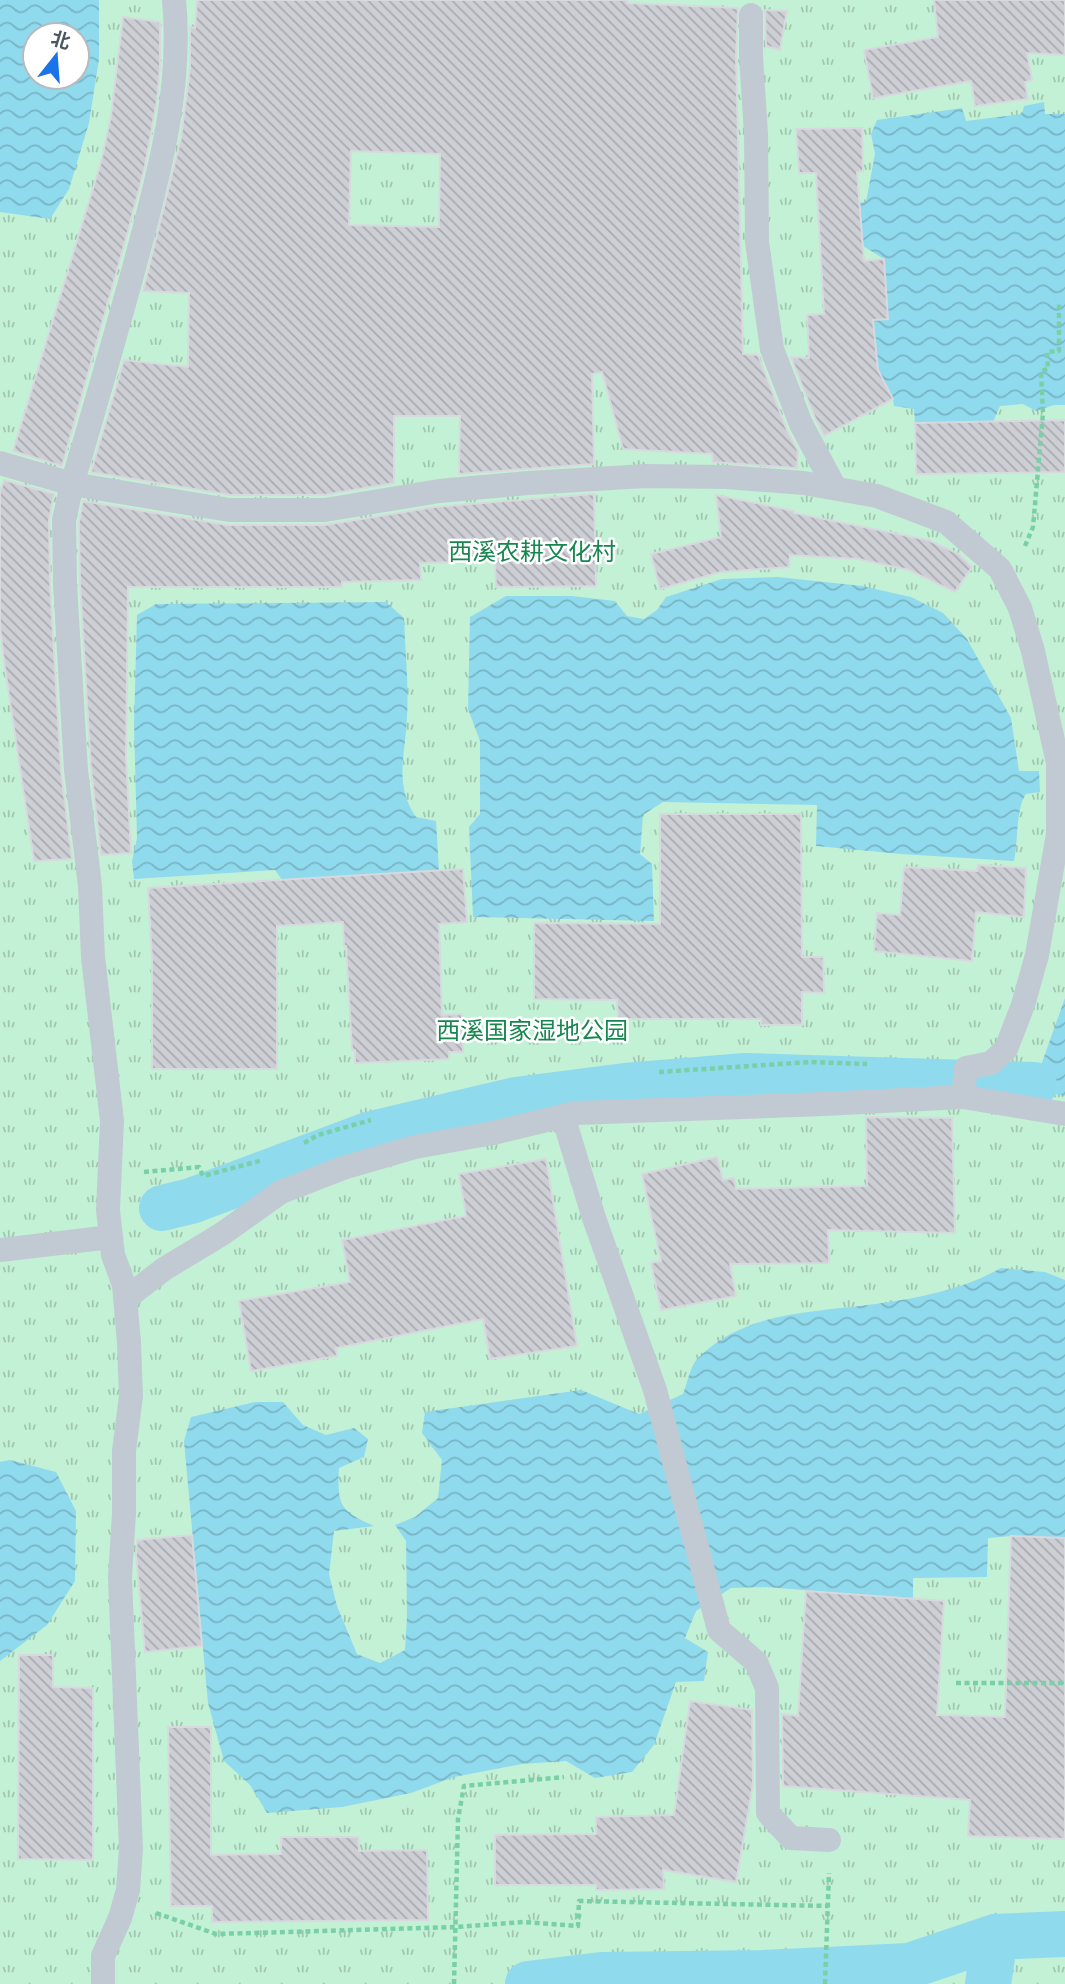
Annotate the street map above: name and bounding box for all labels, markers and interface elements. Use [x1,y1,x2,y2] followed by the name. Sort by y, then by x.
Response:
[21,21,91,91] north arrow
[48,26,73,54] text: 北
[448,537,616,566] park label: 西溪农耕文化村
[436,1016,628,1045] park label: 西溪国家湿地公园

